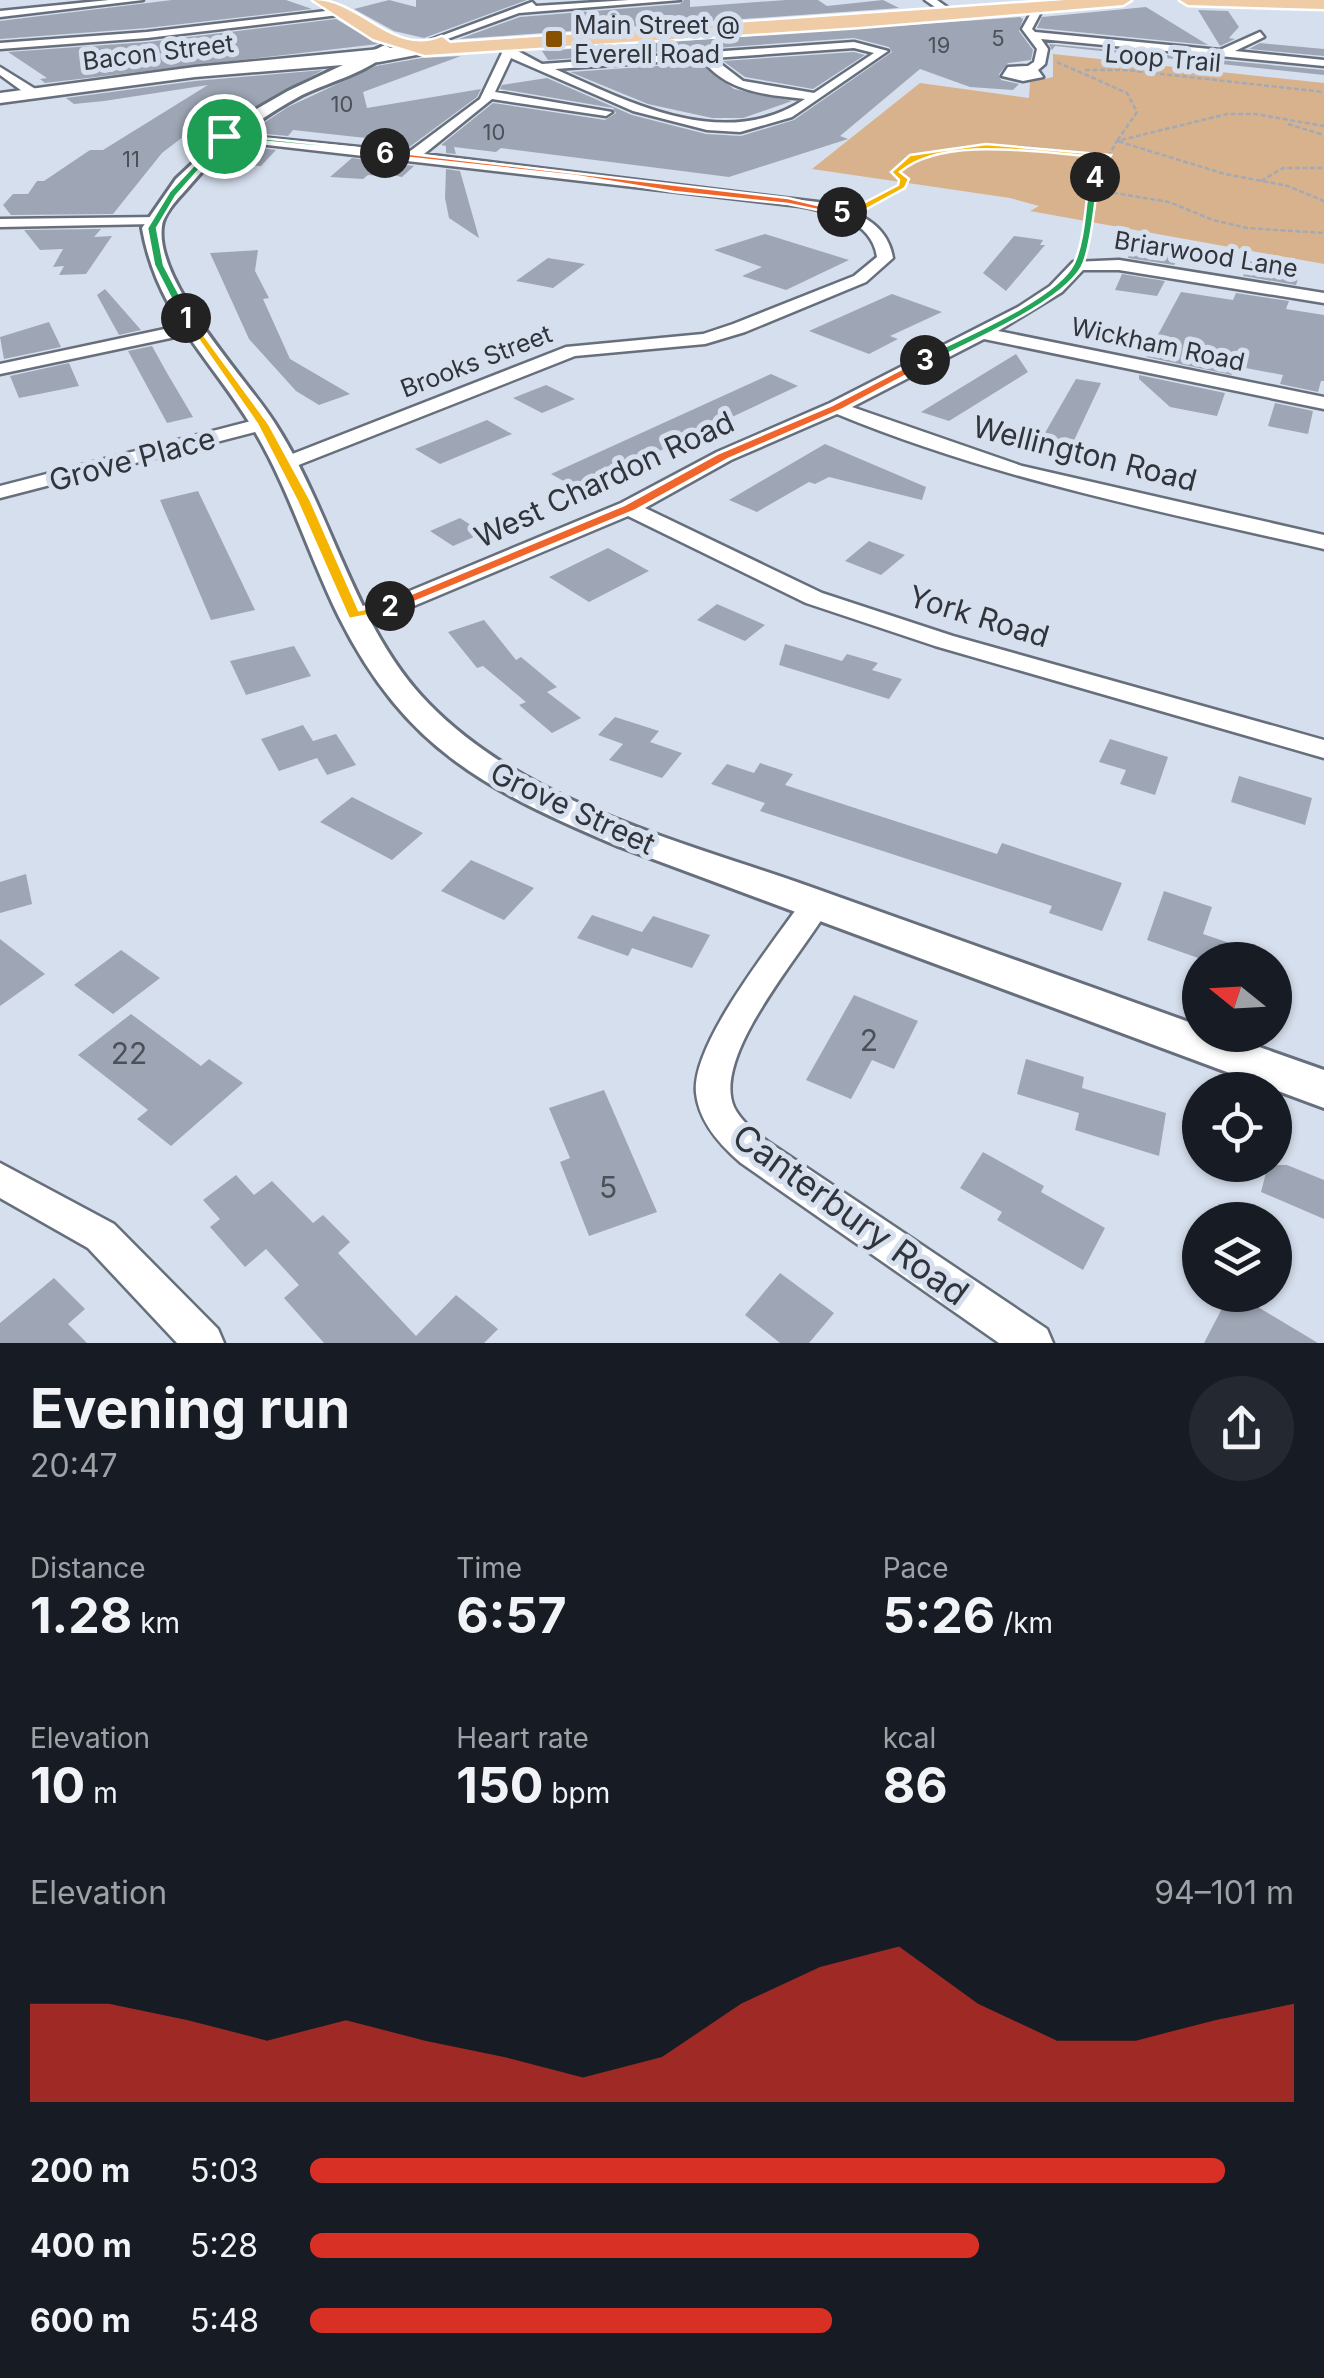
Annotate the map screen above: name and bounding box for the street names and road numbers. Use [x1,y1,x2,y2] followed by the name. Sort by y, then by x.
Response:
[81,28,235,76] street label: Bacon Street
[1104,38,1222,78] street label: Loop Trail
[1112,225,1300,283] street label: Briarwood Lane
[1068,311,1248,377] street label: Wickham Road
[396,318,556,404] street label: Brooks Street
[469,403,739,555] street label: West Chardon Road
[969,408,1201,498] street label: Wellington Road
[45,420,219,498] street label: Grove Place
[904,578,1054,654] street label: York Road
[485,754,661,862] street label: Grove Street
[725,1114,977,1314] street label: Canterbury Road

